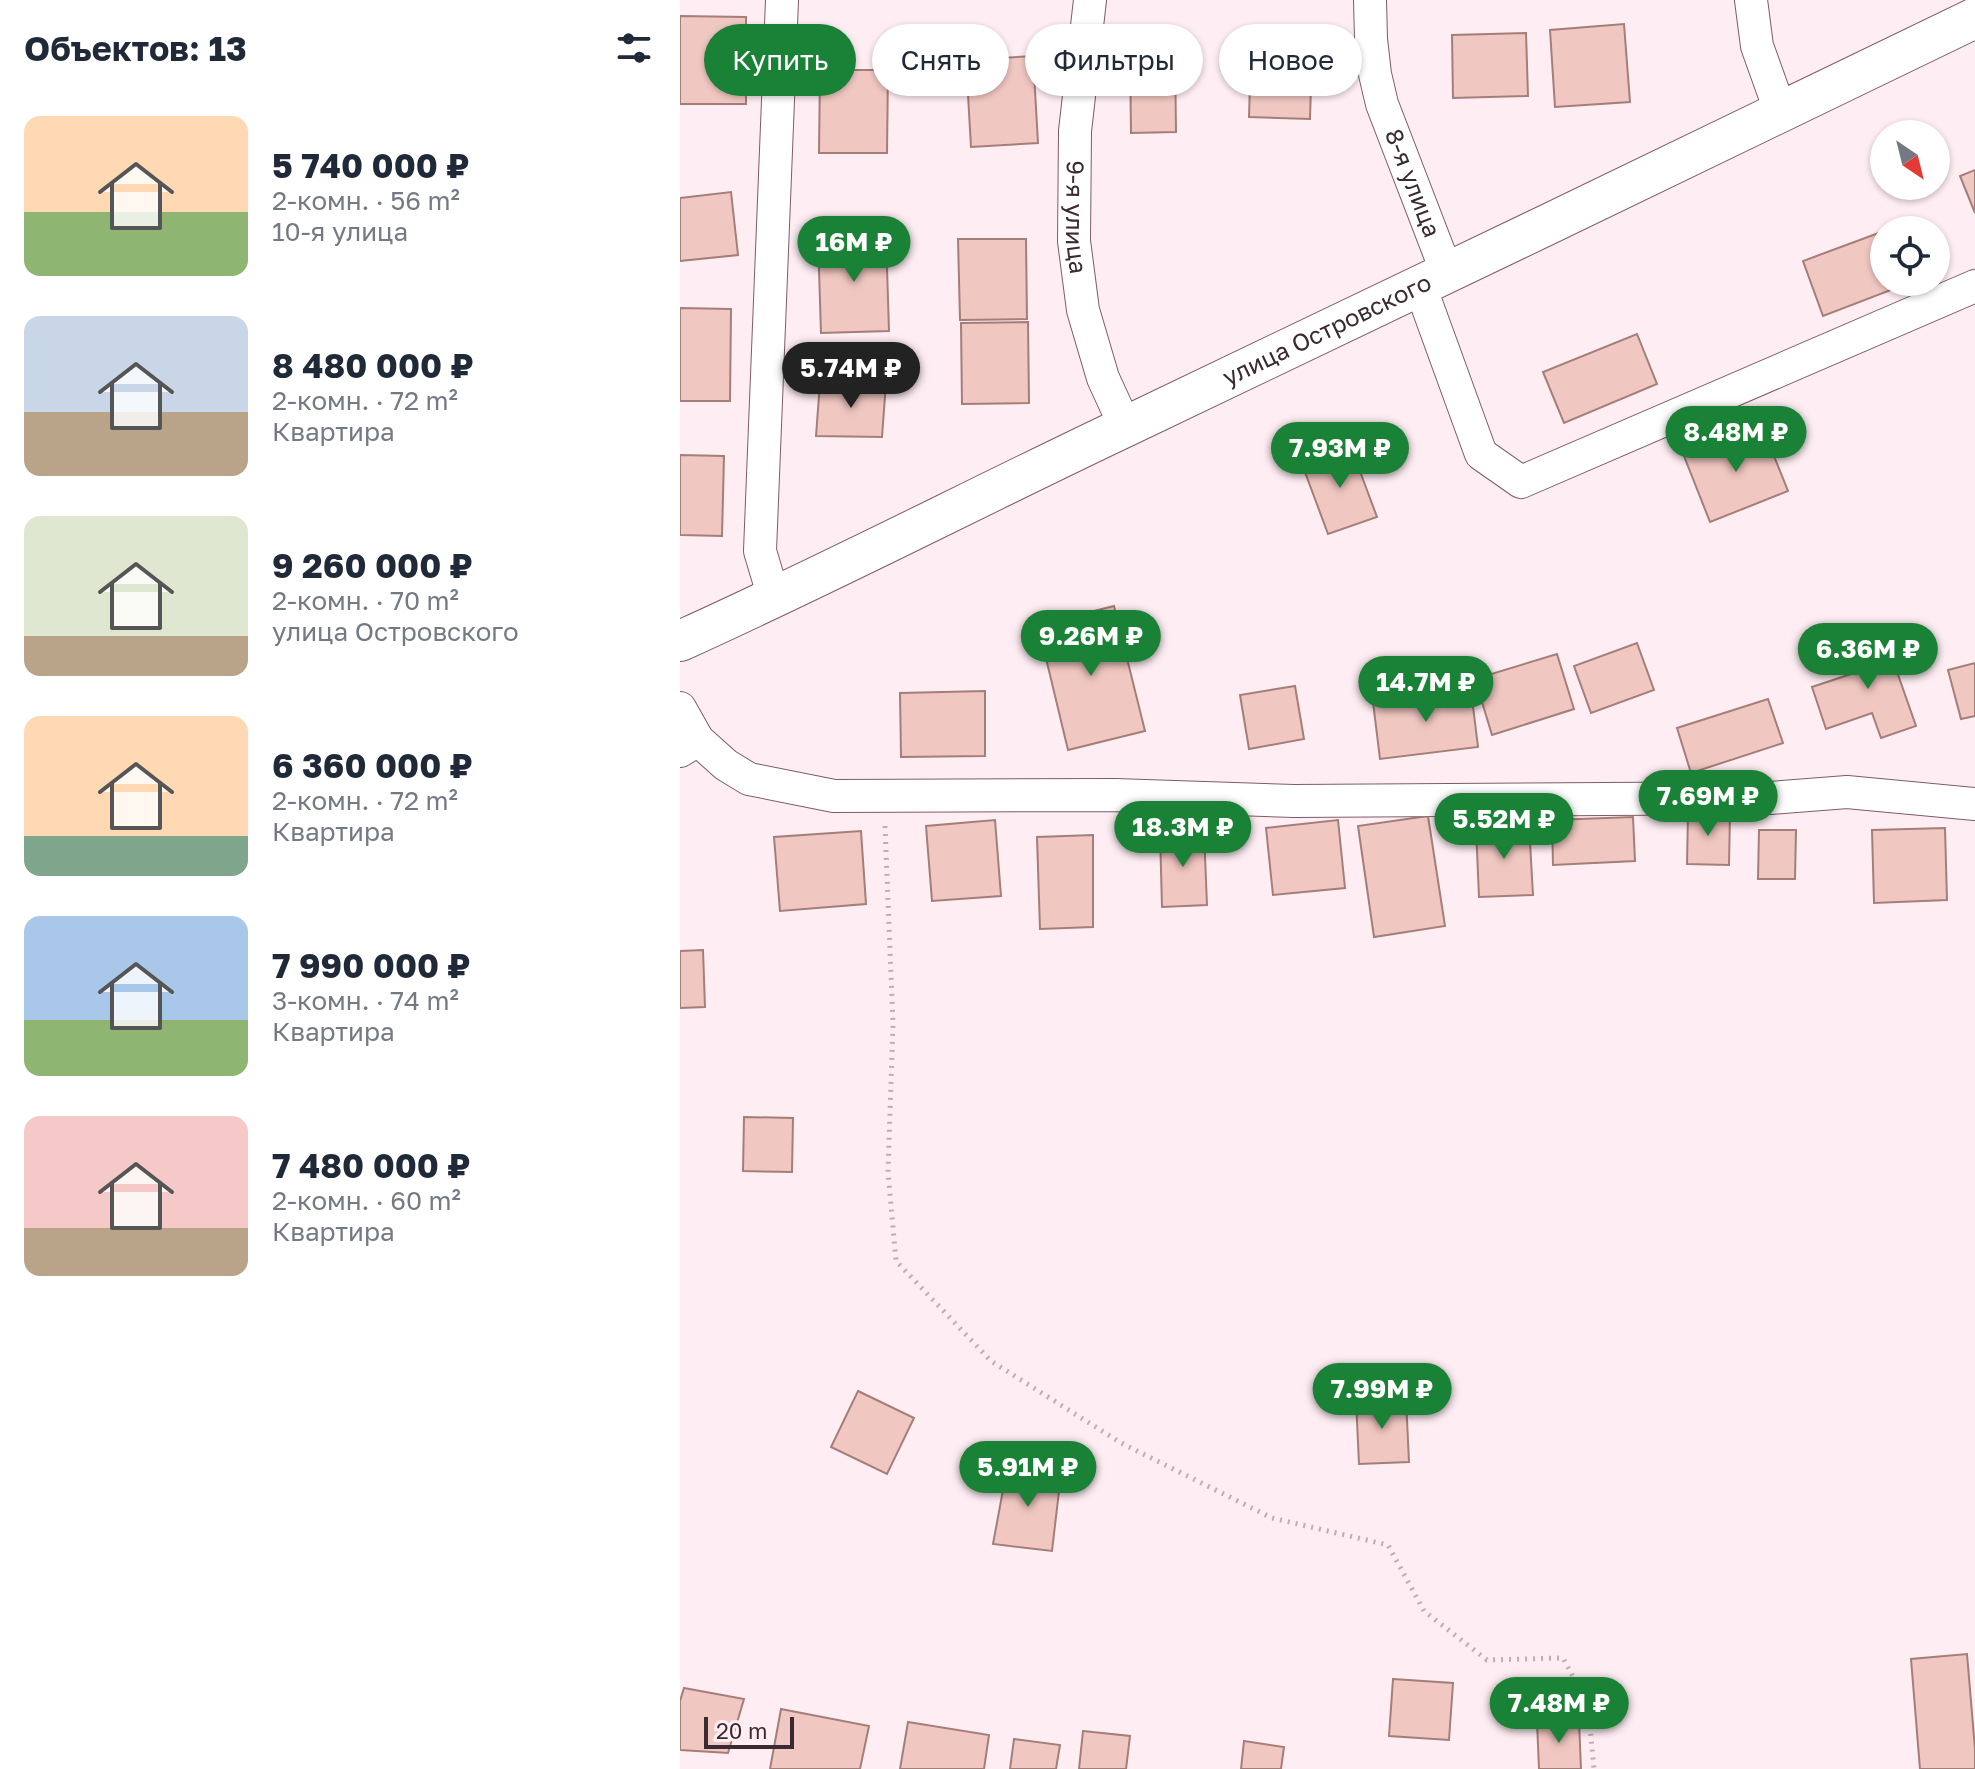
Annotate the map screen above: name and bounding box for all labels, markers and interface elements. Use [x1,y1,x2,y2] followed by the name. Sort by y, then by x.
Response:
[704,24,856,96] chip: Купить
[872,24,1009,96] chip: Снять
[1025,24,1203,96] chip: Фильтры
[1219,24,1362,96] chip: Новое
[612,26,656,70] icon: filters
[24,28,247,68] text: Объектов: 13
[1870,120,1950,200] north arrow
[1870,120,1950,296] map controls
[1380,124,1448,241] street label: 8-я улица
[272,145,469,185] text: 5 740 000 ₽
[88,148,184,244] icon: home
[1061,160,1094,275] street label: 9-я улица
[272,185,460,216] text: 2-комн. · 56 m²
[272,216,408,247] text: 10-я улица
[798,216,910,284] pin: 16M ₽
[1870,216,1950,296] button: locate
[815,226,893,257] text: 16M ₽
[1218,267,1435,391] street label: улица Островского
[777,342,925,410] pin: 5.74M ₽
[272,345,474,385] text: 8 480 000 ₽
[88,348,184,444] icon: home
[800,352,902,383] text: 5.74M ₽
[272,385,458,416] text: 2-комн. · 72 m²
[1662,406,1810,474] pin: 8.48M ₽
[272,416,395,447] text: Квартира
[1683,416,1789,447] text: 8.48M ₽
[1266,422,1414,490] pin: 7.93M ₽
[1289,432,1391,463] text: 7.93M ₽
[272,545,473,585] text: 9 260 000 ₽
[88,548,184,644] icon: home
[272,585,459,616] text: 2-комн. · 70 m²
[1017,610,1165,678] pin: 9.26M ₽
[272,616,519,647] text: улица Островского
[1039,620,1143,651] text: 9.26M ₽
[1794,623,1942,691] pin: 6.36M ₽
[1816,633,1920,664] text: 6.36M ₽
[1352,656,1500,724] pin: 14.7M ₽
[1376,666,1476,697] text: 14.7M ₽
[272,745,473,785] text: 6 360 000 ₽
[88,748,184,844] icon: home
[1634,770,1782,838] pin: 7.69M ₽
[1657,780,1759,811] text: 7.69M ₽
[272,785,458,816] text: 2-комн. · 72 m²
[1430,793,1578,861] pin: 5.52M ₽
[1109,801,1257,869] pin: 18.3M ₽
[1452,803,1556,834] text: 5.52M ₽
[1132,811,1234,842] text: 18.3M ₽
[272,816,395,847] text: Квартира
[272,945,471,985] text: 7 990 000 ₽
[88,948,184,1044] icon: home
[272,985,459,1016] text: 3-комн. · 74 m²
[272,1016,395,1047] text: Квартира
[272,1145,470,1185] text: 7 480 000 ₽
[88,1148,184,1244] icon: home
[272,1185,461,1216] text: 2-комн. · 60 m²
[272,1216,395,1247] text: Квартира
[1308,1363,1456,1431] pin: 7.99M ₽
[1331,1373,1433,1404] text: 7.99M ₽
[954,1441,1102,1509] pin: 5.91M ₽
[977,1451,1079,1482] text: 5.91M ₽
[1485,1677,1633,1745] pin: 7.48M ₽
[1508,1687,1610,1718] text: 7.48M ₽
[704,1713,794,1749] scale bar
[716,1717,767,1744] text: 20 m

